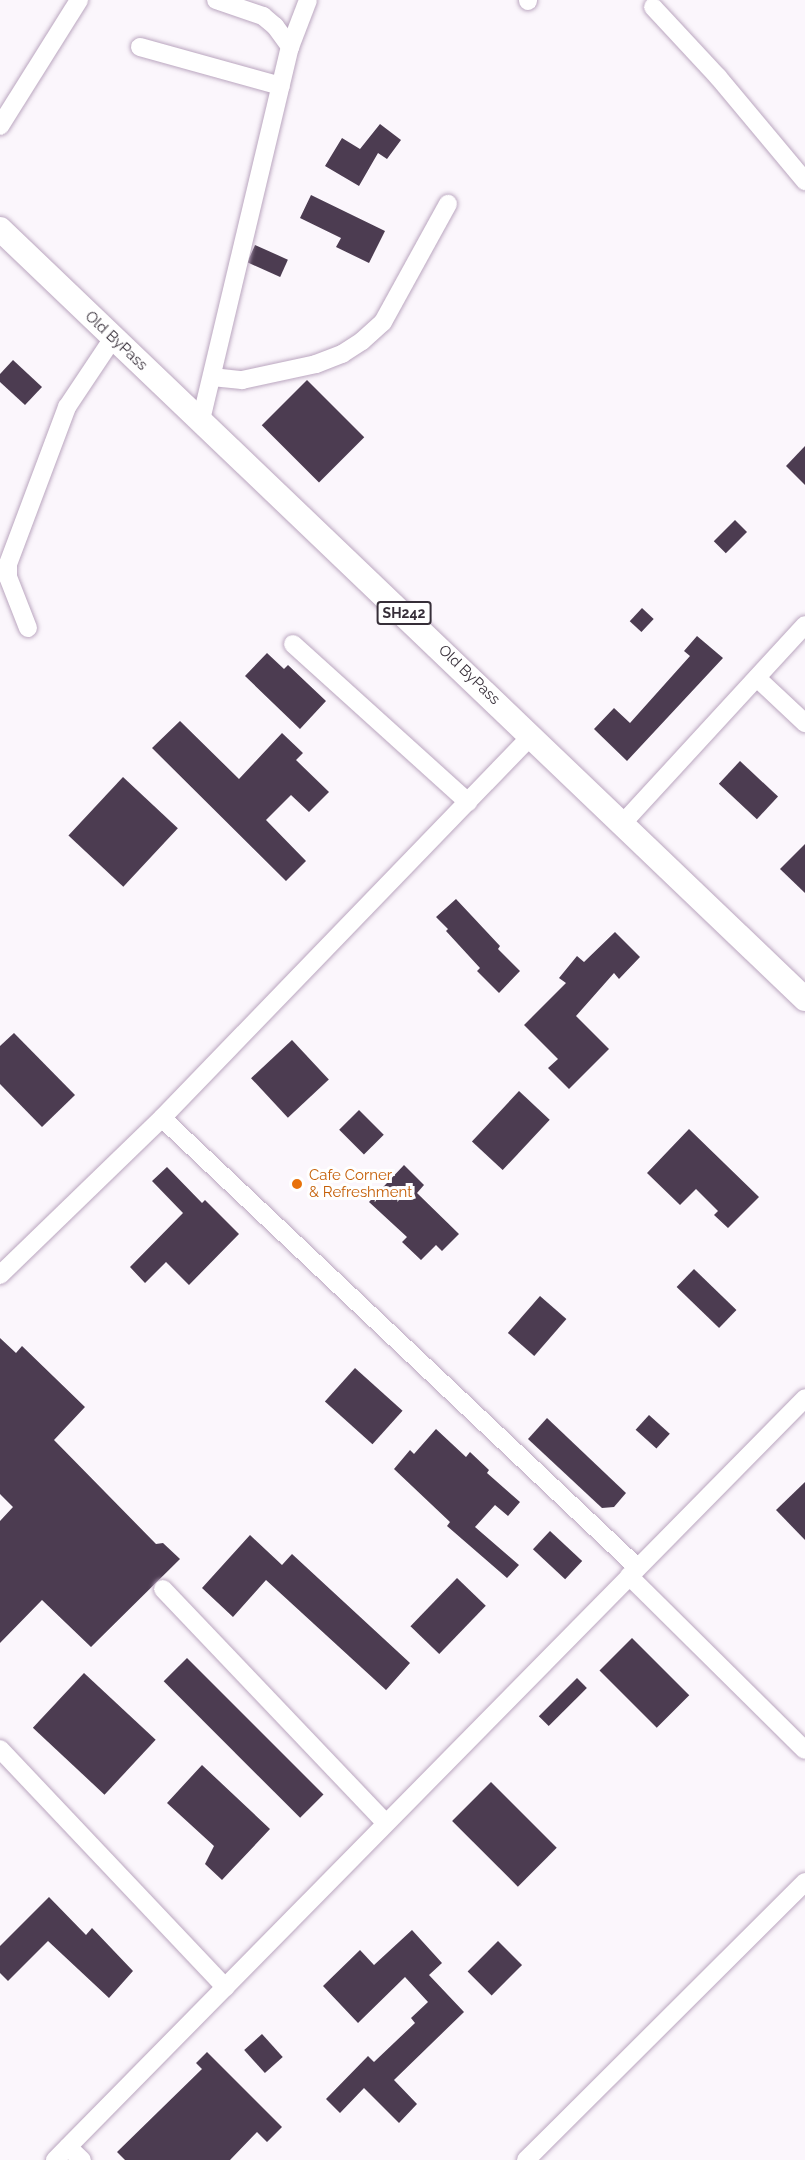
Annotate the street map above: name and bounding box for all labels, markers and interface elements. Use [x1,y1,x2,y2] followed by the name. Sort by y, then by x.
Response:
[81,308,151,374] street label: Old ByPass
[376,602,432,624] road number: SH242
[435,641,503,709] street label: Old ByPass
[309,1166,412,1201] place label: Cafe Corner & Refreshment
[290,1177,304,1191] marker: Cafe Corner & Refreshment

